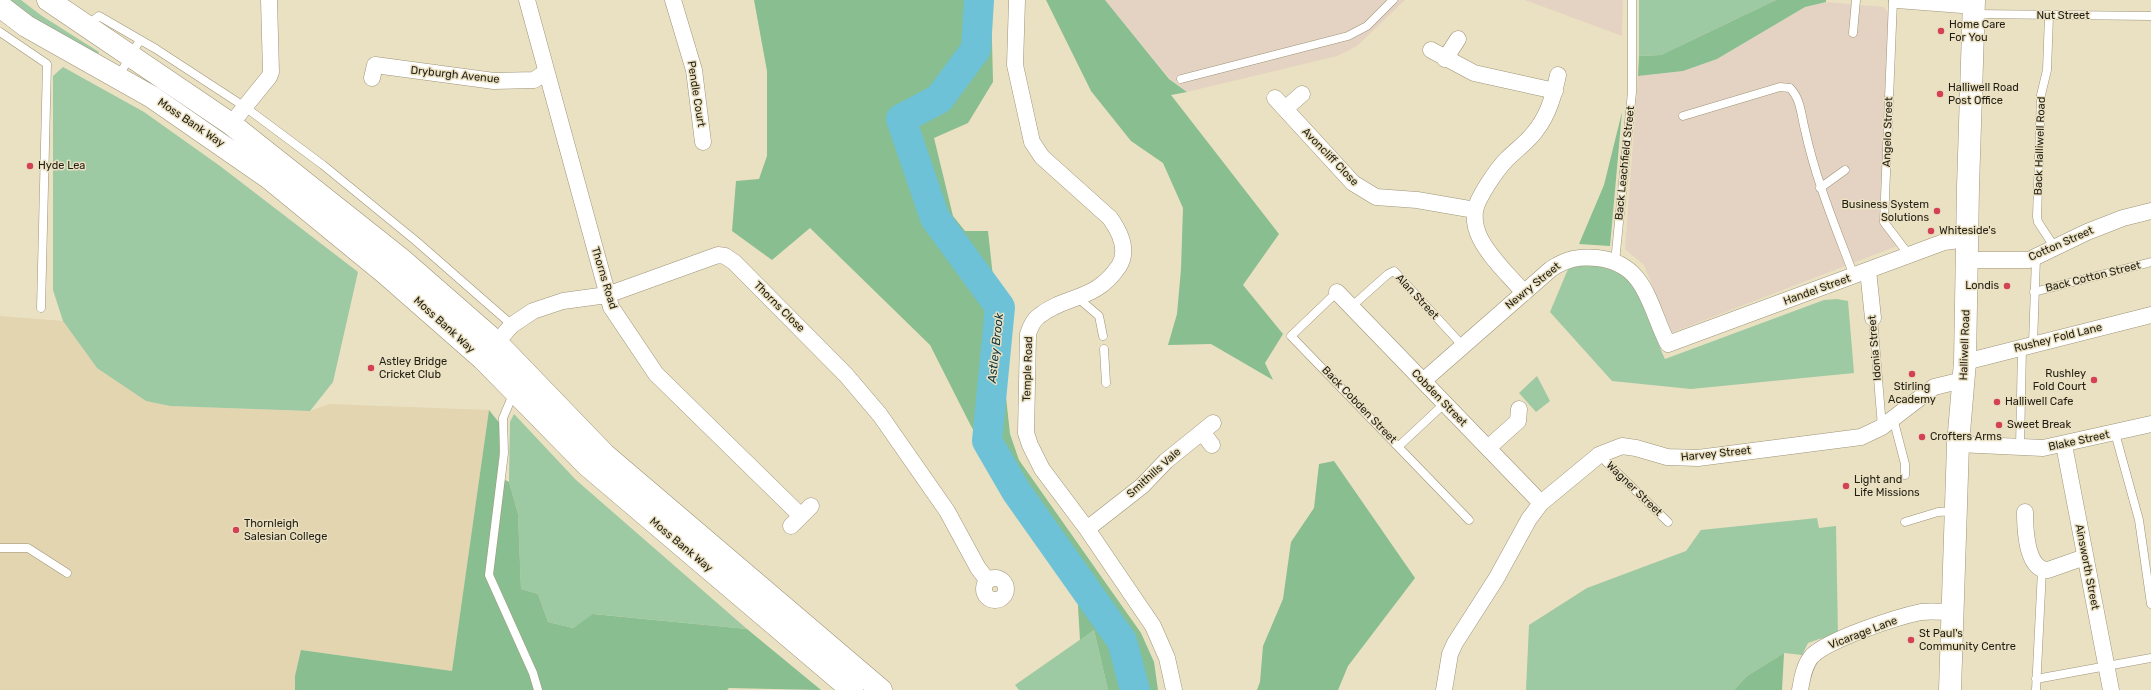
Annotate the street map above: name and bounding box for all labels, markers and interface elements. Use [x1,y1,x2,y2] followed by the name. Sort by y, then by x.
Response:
[2036,9,2090,23] street label: Nut Street
[1949,18,2005,44] place label: Home Care For You
[1936,26,1946,36] marker: Home Care For You
[684,60,708,128] street label: Pendle Court
[410,64,500,86] street label: Dryburgh Avenue
[1948,81,2019,107] place label: Halliwell Road Post Office
[1935,89,1945,99] marker: Halliwell Road Post Office
[155,96,227,150] street label: Moss Bank Way
[2032,96,2048,196] street label: Back Halliwell Road
[1880,97,1896,167] street label: Angelo Street
[1612,105,1638,221] street label: Back Leachfield Street
[1299,125,1361,189] street label: Avoncliff Close
[38,159,85,173] place label: Hyde Lea
[25,161,35,171] marker: Hyde Lea
[1841,198,1929,224] place label: Business System Solutions
[1932,206,1942,216] marker: Business System Solutions
[1939,224,1996,238] place label: Whiteside's
[2026,224,2096,264] street label: Cotton Street
[1926,226,1936,236] marker: Whiteside's
[588,245,620,311] street label: Thorns Road
[2044,259,2142,295] street label: Back Cotton Street
[1503,260,1563,312] street label: Newry Street
[1393,272,1441,322] street label: Alan Street
[1782,272,1852,308] street label: Handel Street
[751,279,807,335] street label: Thorns Close
[1965,279,1999,293] place label: Londis
[2002,281,2012,291] marker: Londis
[411,294,477,356] street label: Moss Bank Way
[1957,309,1973,381] street label: Halliwell Road
[985,312,1007,384] water label: Astley Brook
[1866,315,1884,381] street label: Idonia Street
[2013,321,2103,355] street label: Rushey Fold Lane
[1020,336,1036,402] street label: Temple Road
[379,355,447,381] place label: Astley Bridge Cricket Club
[366,363,376,373] marker: Astley Bridge Cricket Club
[1319,364,1399,446] street label: Back Cobden Street
[1409,367,1469,429] street label: Cobden Street
[2033,367,2086,393] place label: Rushley Fold Court
[1907,369,1917,379] marker: Stirling Academy
[2089,375,2099,385] marker: Rushley Fold Court
[1888,380,1936,406] place label: Stirling Academy
[2005,395,2073,409] place label: Halliwell Cafe
[1992,397,2002,407] marker: Halliwell Cafe
[2007,418,2071,432] place label: Sweet Break
[1994,420,2004,430] marker: Sweet Break
[2047,428,2111,454] street label: Blake Street
[1930,430,2002,444] place label: Crofters Arms
[1917,432,1927,442] marker: Crofters Arms
[1680,444,1752,464] street label: Harvey Street
[1124,445,1184,501] street label: Smithills Vale
[1603,459,1665,519] street label: Wagner Street
[1854,473,1920,499] place label: Light and Life Missions
[1841,481,1851,491] marker: Light and Life Missions
[647,515,715,575] street label: Moss Bank Way
[244,517,327,543] place label: Thornleigh Salesian College
[2072,523,2102,611] street label: Ainsworth Street
[231,525,241,535] marker: Thornleigh Salesian College
[1827,614,1899,652] street label: Vicarage Lane
[1919,627,2016,653] place label: St Paul's Community Centre
[1906,635,1916,645] marker: St Paul's Community Centre

